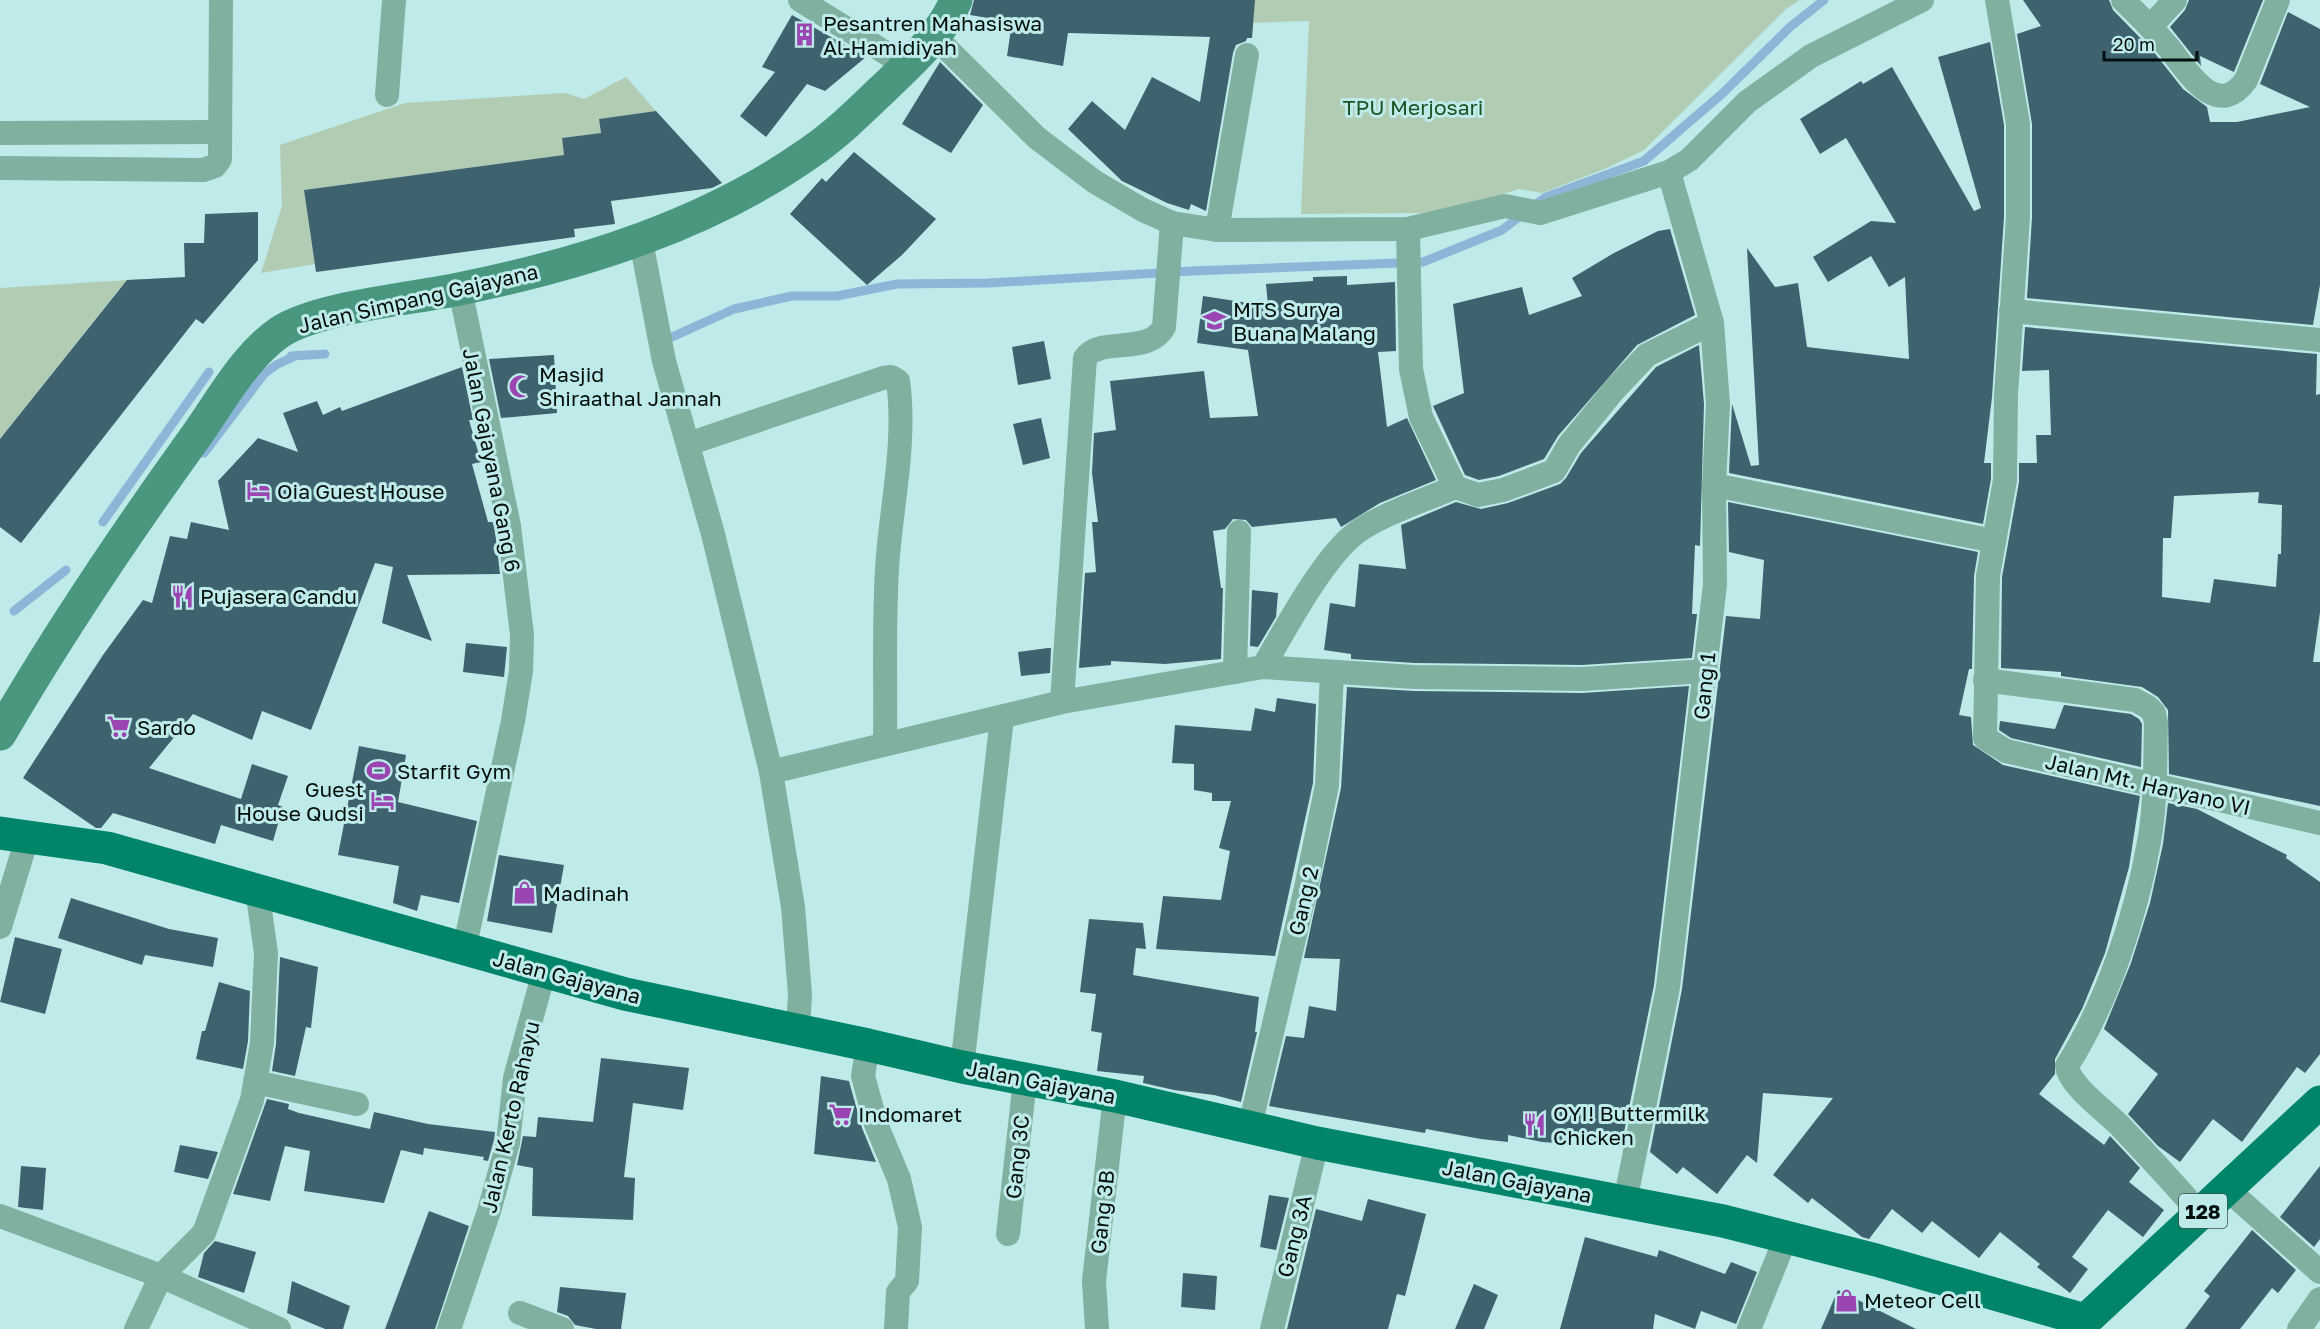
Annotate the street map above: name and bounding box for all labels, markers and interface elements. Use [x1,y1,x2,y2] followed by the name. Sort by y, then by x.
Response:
[823,10,1042,60] place label: Pesantren Mahasiswa Al-Hamidiyah
[792,22,818,48] building icon: Pesantren Mahasiswa Al-Hamidiyah
[2104,24,2197,62] scale bar
[2113,33,2155,55] text: 20 m
[1343,94,1483,120] park label: TPU Merjosari
[296,258,540,338] street label: Jalan Simpang Gajayana
[1233,296,1376,346] place label: MTS Surya Buana Malang
[1202,308,1228,334] school or university icon: MTS Surya Buana Malang
[458,346,526,574] street label: Jalan Gajayana Gang 6
[539,361,722,411] place label: Masjid Shiraathal Jannah
[508,373,534,399] mosque icon: Masjid Shiraathal Jannah
[246,478,272,504] hotel icon: Oia Guest House
[277,478,444,504] place label: Oia Guest House
[169,583,195,609] restaurant icon: Pujasera Candu
[200,583,357,609] place label: Pujasera Candu
[1688,651,1720,721] street label: Gang 1
[106,714,132,740] supermarket icon: Sardo
[137,714,196,740] place label: Sardo
[2043,748,2253,820] street label: Jalan Mt. Haryano VI
[366,758,392,784] sports icon: Starfit Gym
[397,758,511,784] place label: Starfit Gym
[236,776,364,826] place label: Guest House Qudsi
[369,788,395,814] hotel icon: Guest House Qudsi
[1282,864,1324,938] street label: Gang 2
[512,880,538,906] shop icon: Madinah
[543,880,629,906] place label: Madinah
[490,945,644,1009] street label: Jalan Gajayana
[475,1019,545,1215] street label: Jalan Kerto Rahayu
[964,1055,1118,1109] street label: Jalan Gajayana
[1553,1100,1706,1150] place label: OYI! Buttermilk Chicken
[827,1101,853,1127] supermarket icon: Indomaret
[858,1101,962,1127] place label: Indomaret
[1522,1112,1548,1138] restaurant icon: OYI! Buttermilk Chicken
[1000,1114,1034,1200] street label: Gang 3C
[1440,1154,1594,1208] street label: Jalan Gajayana
[1085,1169,1119,1255] street label: Gang 3B
[1271,1192,1317,1280] street label: Gang 3A
[2179,1194,2227,1228] road number: 128
[1833,1287,1859,1313] shop icon: Meteor Cell
[1864,1287,1981,1313] place label: Meteor Cell

